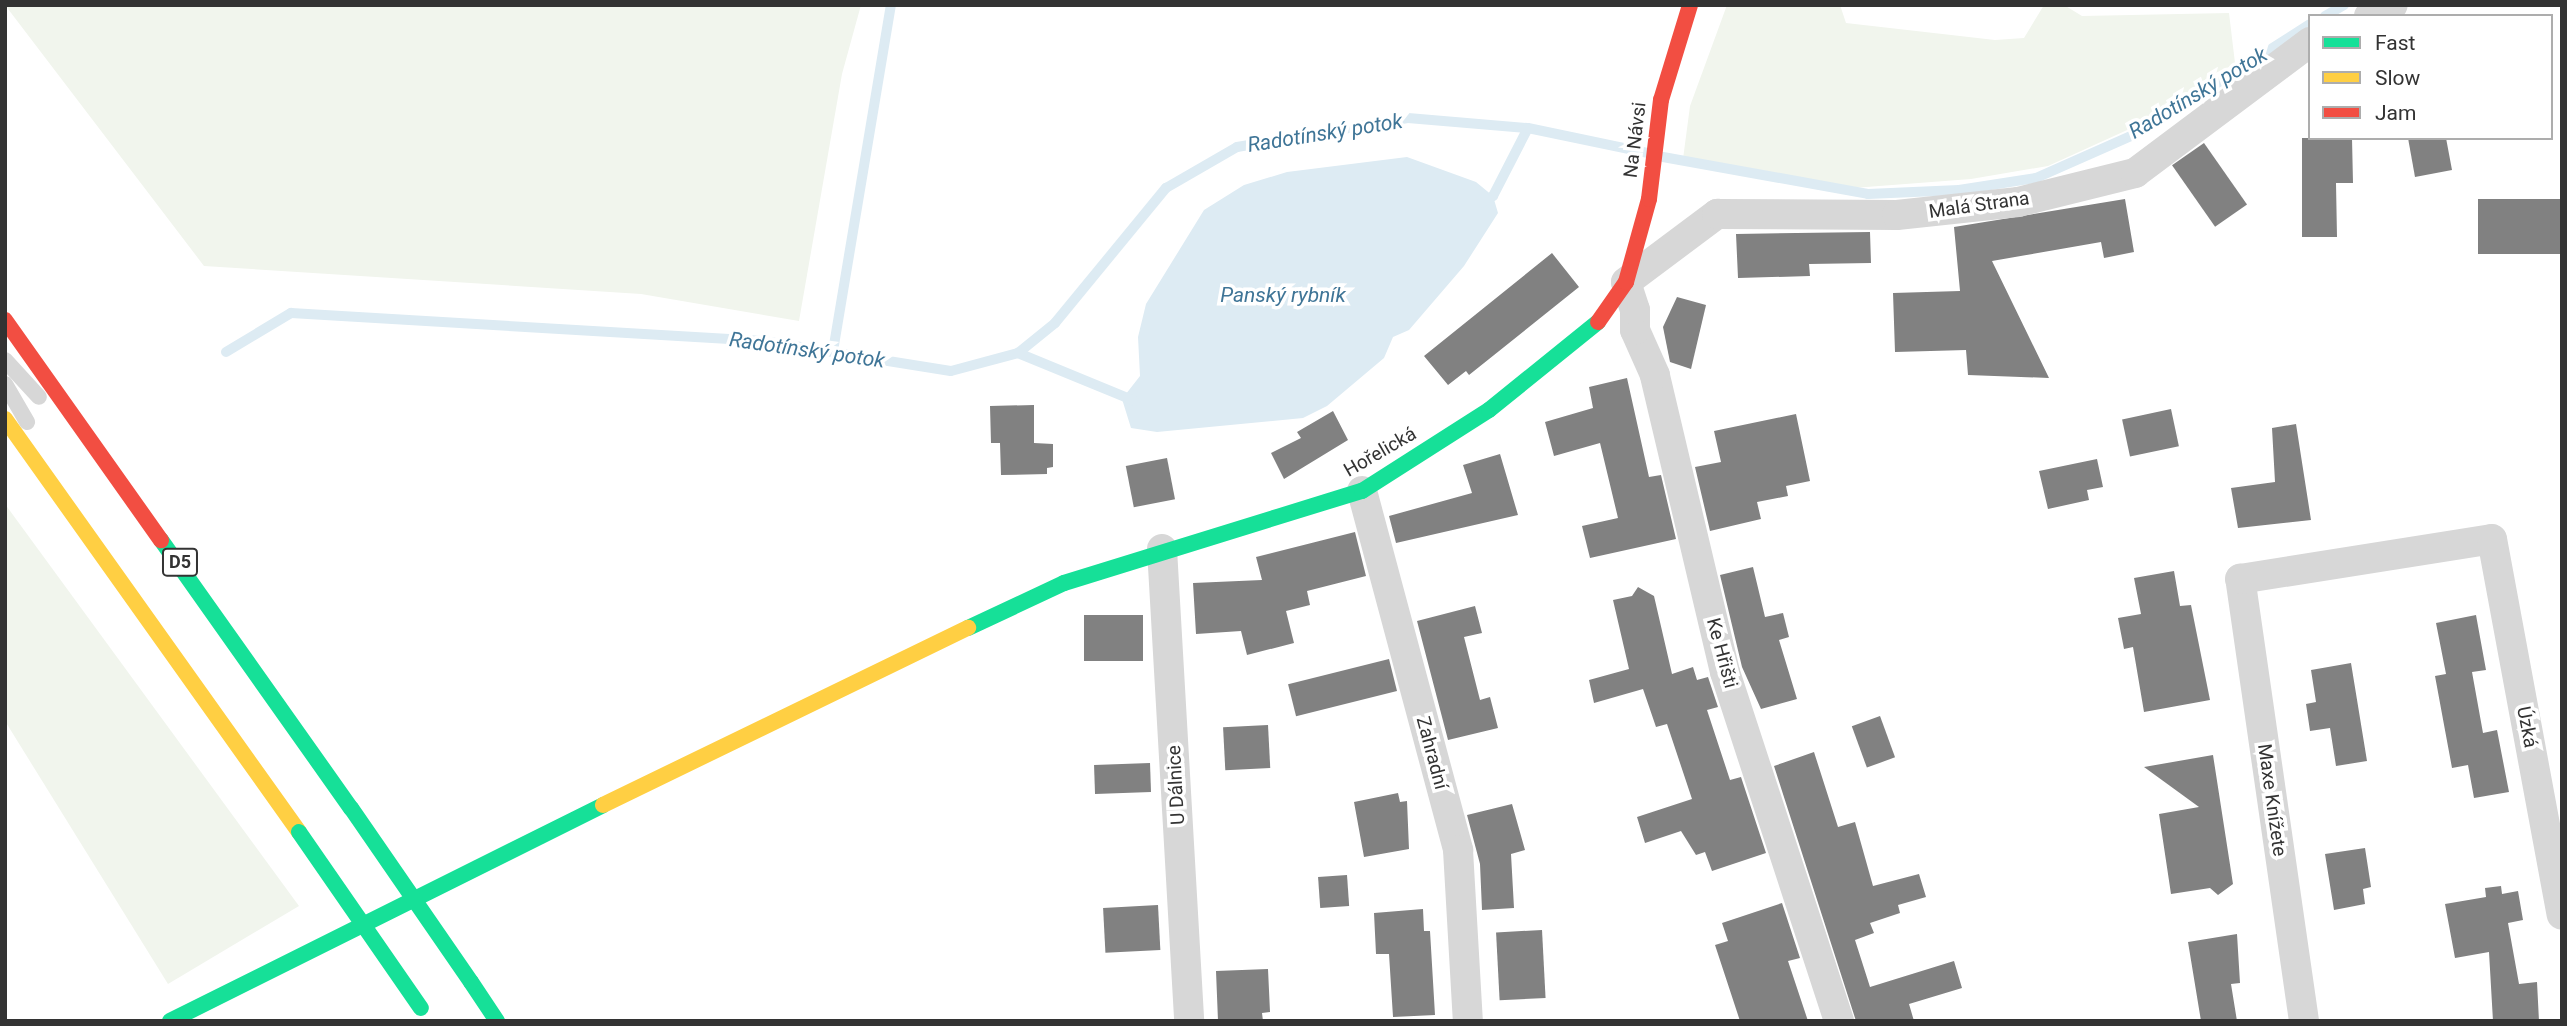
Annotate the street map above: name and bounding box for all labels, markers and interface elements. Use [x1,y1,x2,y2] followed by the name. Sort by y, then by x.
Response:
[2308,14,2553,140] legend
[2375,31,2415,55] text: Fast
[2124,42,2272,144] water label: Radotínský potok
[2375,66,2420,90] text: Slow
[1619,101,1651,179] street label: Na Návsi
[2375,101,2416,125] text: Jam
[1246,108,1404,158] water label: Radotínský potok
[1927,187,2031,223] street label: Malá Strana
[1220,282,1346,308] water label: Panský rybník
[728,327,886,373] water label: Radotínský potok
[1340,422,1420,482] street label: Hořelická
[161,548,199,576] road number: D5
[1702,615,1742,691] street label: Ke Hřišti
[2512,704,2542,750] street label: Úzká
[1411,714,1453,792] street label: Zahradní
[2253,742,2291,858] street label: Maxe Knížete
[1163,745,1189,825] street label: U Dálnice

